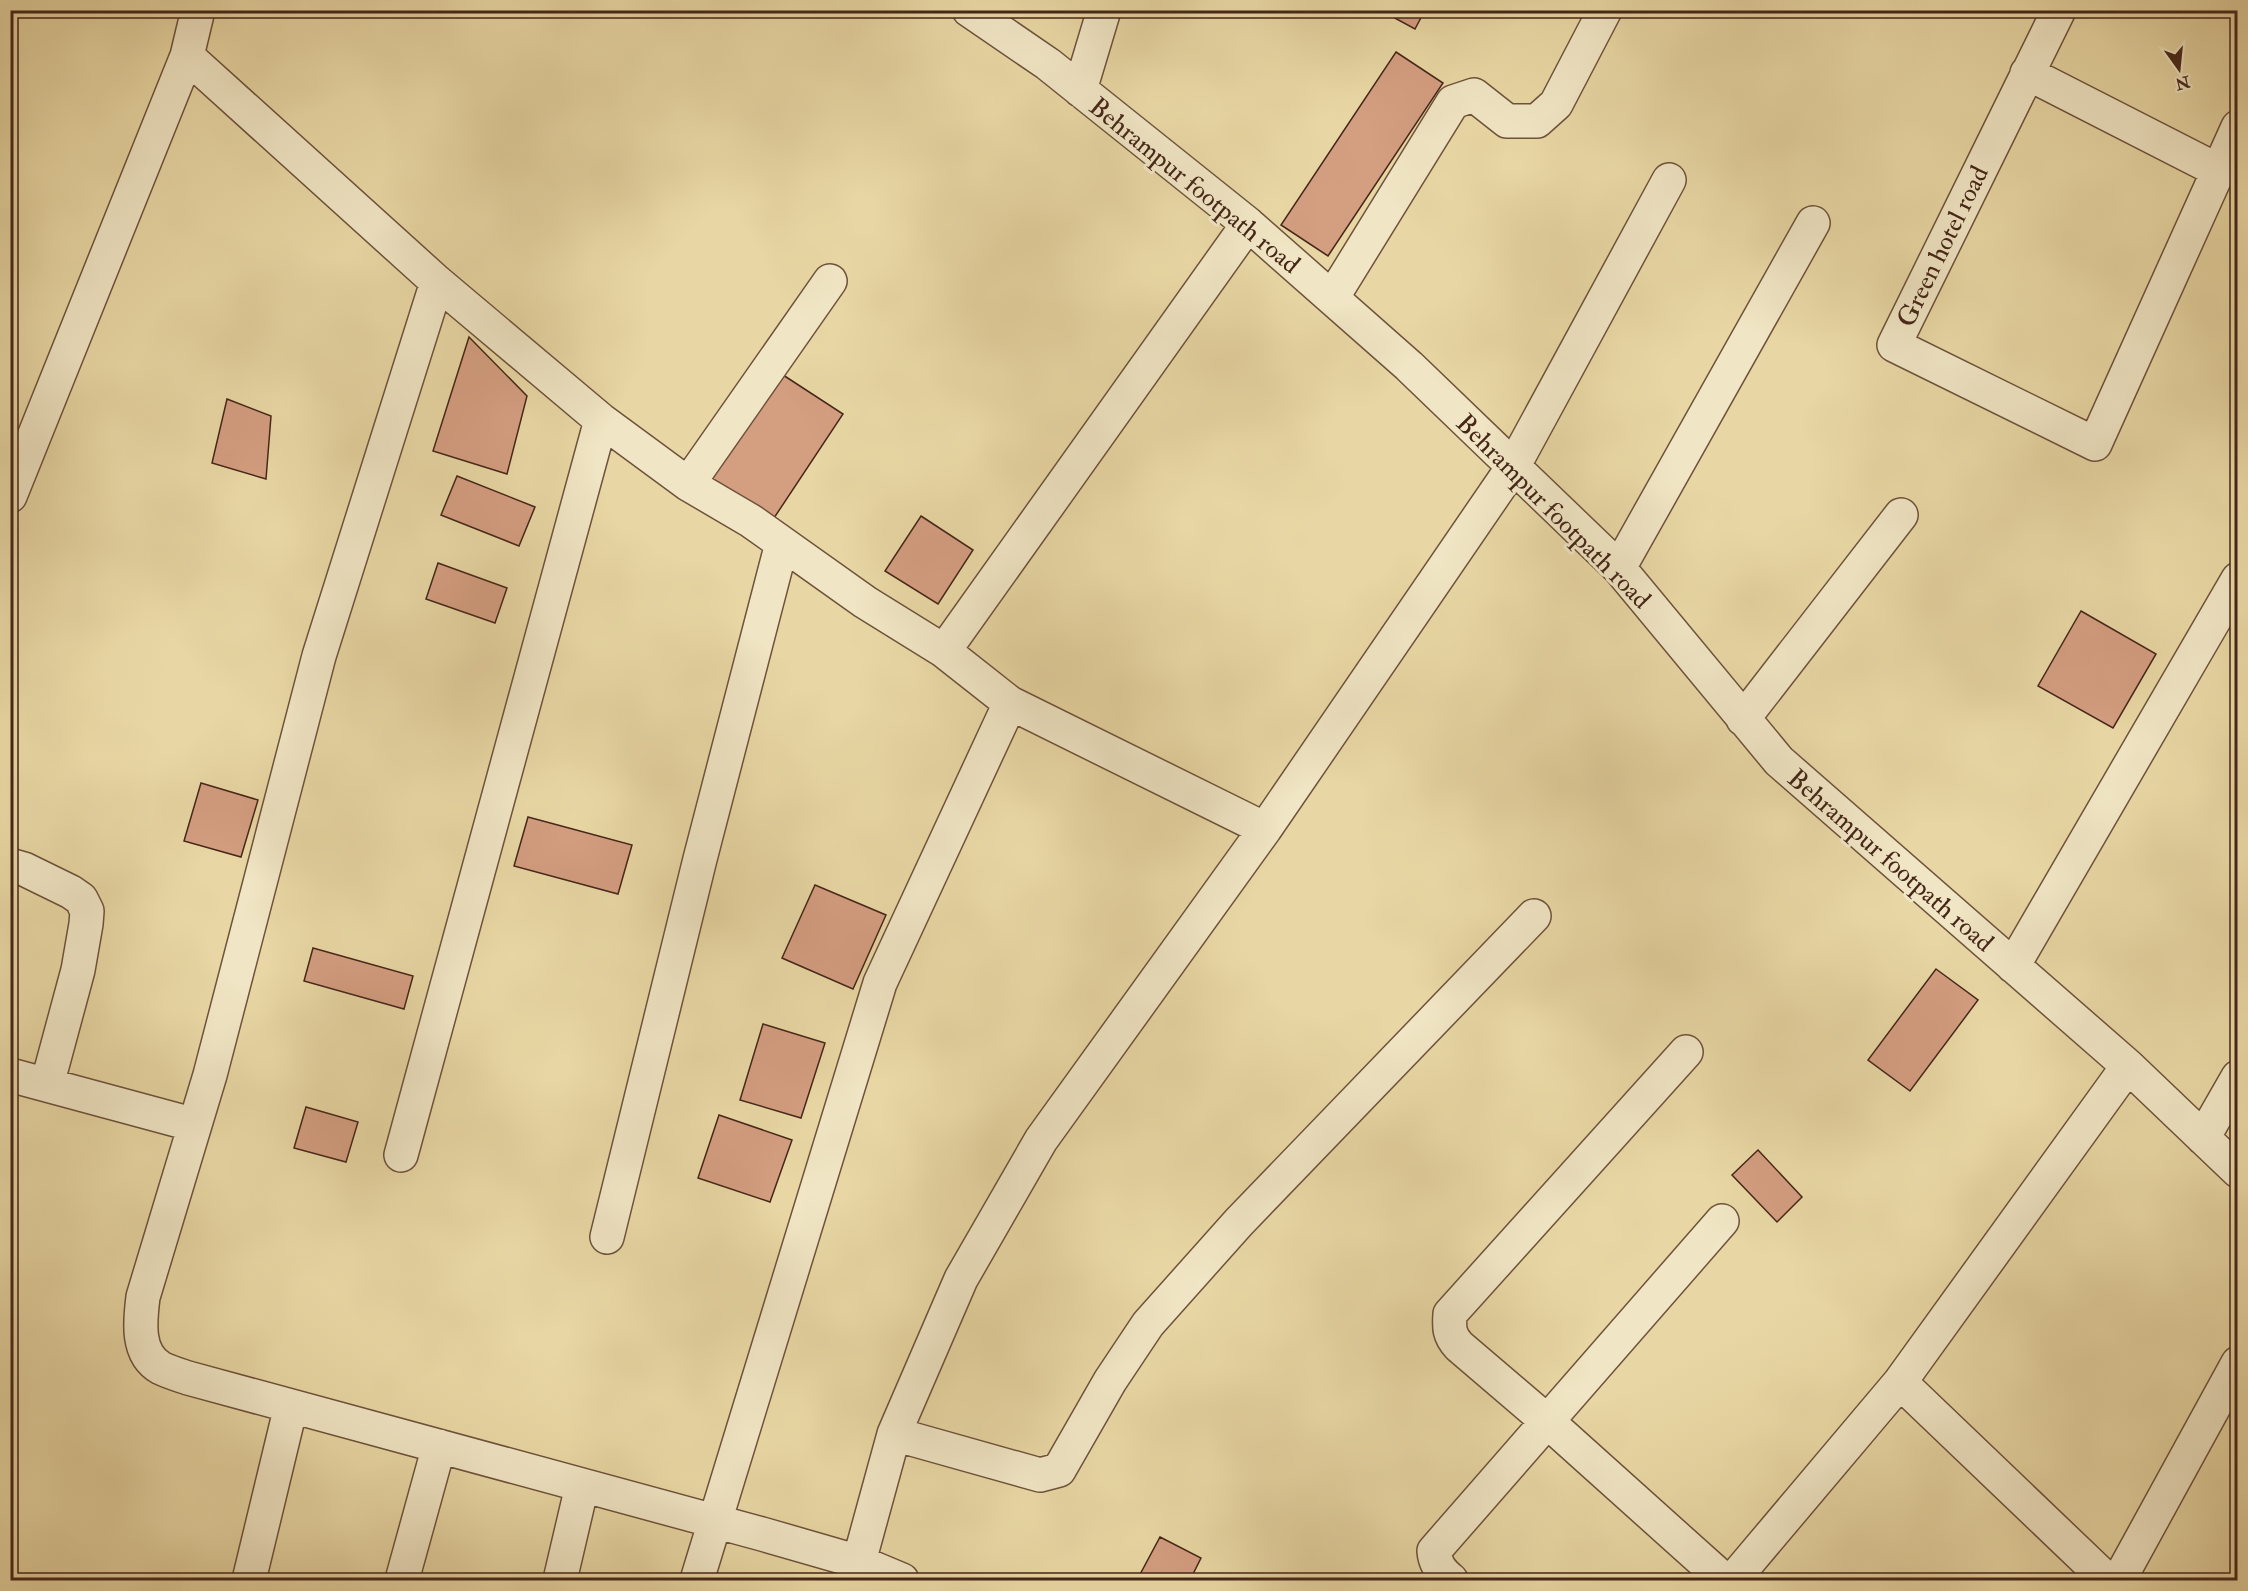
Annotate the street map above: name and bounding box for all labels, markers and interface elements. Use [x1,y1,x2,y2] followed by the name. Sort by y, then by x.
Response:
[2149,39,2209,99] north arrow
[2172,71,2193,94] text: N
[1082,91,1307,282] street label: Behrampur footpath road
[1890,160,1996,332] street label: Green hotel road
[1449,408,1658,617] street label: Behrampur footpath road
[1780,763,2000,960] street label: Behrampur footpath road

